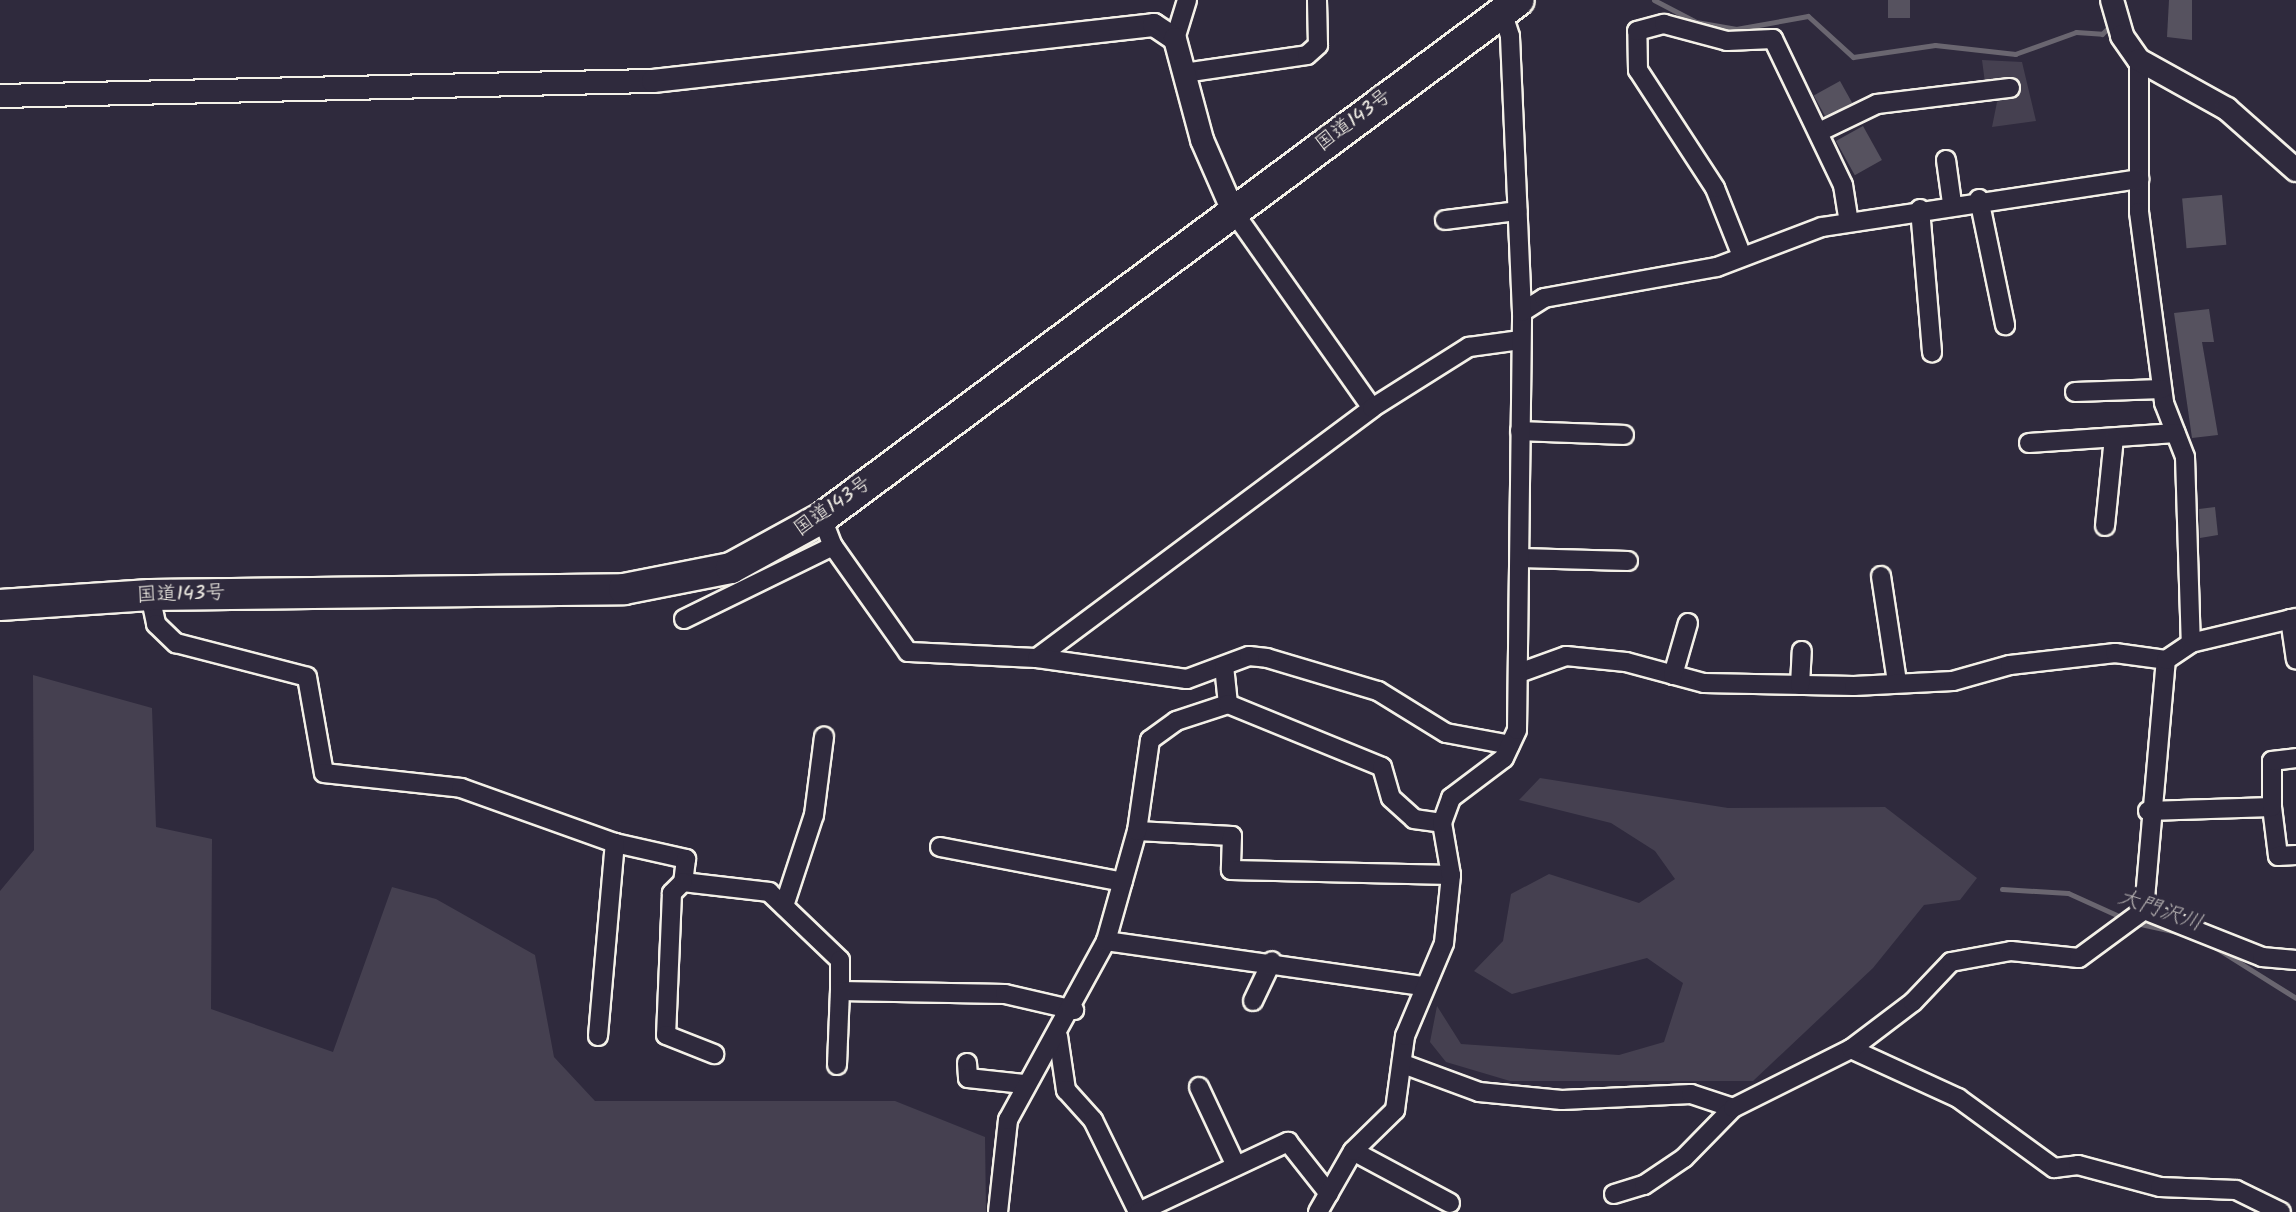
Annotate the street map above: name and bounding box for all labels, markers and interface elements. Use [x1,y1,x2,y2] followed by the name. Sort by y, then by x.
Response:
[1311,85,1397,157] street label: 国道143号
[790,472,876,542] street label: 国道143号
[136,581,226,609] street label: 国道143号
[2114,884,2206,938] water label: 大門沢川

